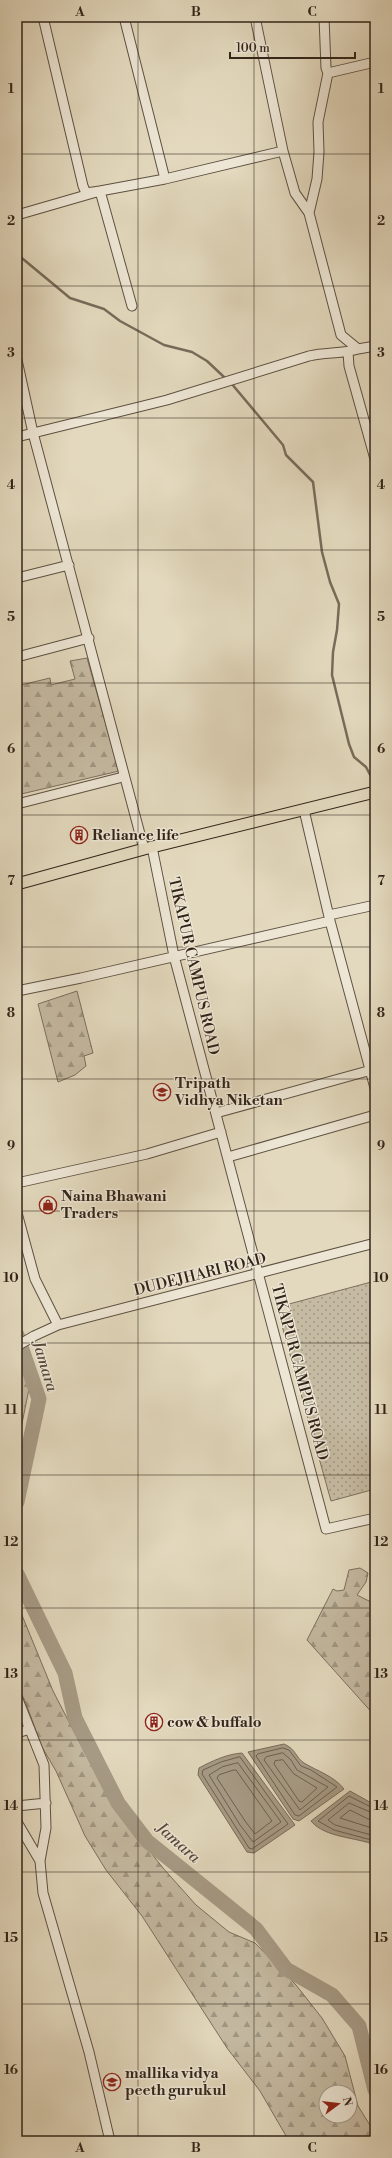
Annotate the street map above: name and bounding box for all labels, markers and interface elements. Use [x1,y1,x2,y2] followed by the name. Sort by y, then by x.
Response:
[74,4,85,20] text: A
[191,4,201,20] text: B
[307,4,317,20] text: C
[230,34,355,60] scale bar
[236,41,270,56] text: 100 m
[8,81,15,97] text: 1
[378,81,385,97] text: 1
[7,213,15,229] text: 2
[377,213,385,229] text: 2
[7,345,15,361] text: 3
[377,345,385,361] text: 3
[7,477,16,493] text: 4
[377,477,386,493] text: 4
[7,609,15,625] text: 5
[377,609,385,625] text: 5
[7,741,15,757] text: 6
[377,741,385,757] text: 6
[69,825,89,845] building icon: Reliance life
[92,826,179,845] place label: Reliance life
[7,873,15,889] text: 7
[377,873,385,889] text: 7
[164,875,223,1057] street label: TIKAPUR CAMPUS ROAD
[7,1005,15,1021] text: 8
[377,1005,385,1021] text: 8
[174,1074,284,1110] place label: Tripath Vidhya Niketan
[152,1082,172,1102] school or university icon: Tripath Vidhya Niketan
[7,1138,15,1154] text: 9
[377,1138,385,1154] text: 9
[61,1187,167,1223] place label: Naina Bhawani Traders
[38,1195,58,1215] shop icon: Naina Bhawani Traders
[132,1249,268,1300] street label: DUDEJHARI ROAD
[3,1270,19,1286] text: 10
[373,1270,389,1286] text: 10
[267,1282,332,1462] street label: TIKAPUR CAMPUS ROAD
[27,1337,62,1394] water label: Jamara
[5,1402,18,1418] text: 11
[375,1402,388,1418] text: 11
[4,1534,18,1550] text: 12
[374,1534,388,1550] text: 12
[4,1666,18,1682] text: 13
[374,1666,388,1682] text: 13
[144,1712,164,1732] building icon: cow & buffalo
[167,1713,262,1732] place label: cow & buffalo
[4,1798,18,1814] text: 14
[374,1798,388,1814] text: 14
[151,1817,204,1867] water label: Jamara
[4,1930,18,1946] text: 15
[374,1930,388,1946] text: 15
[4,2062,18,2078] text: 16
[374,2062,388,2078] text: 16
[125,2064,227,2100] place label: mallika vidya peeth gurukul
[102,2072,122,2092] school or university icon: mallika vidya peeth gurukul
[318,2084,358,2124] north arrow
[339,2096,355,2108] text: N
[74,2140,85,2156] text: A
[191,2140,201,2156] text: B
[307,2140,317,2156] text: C

